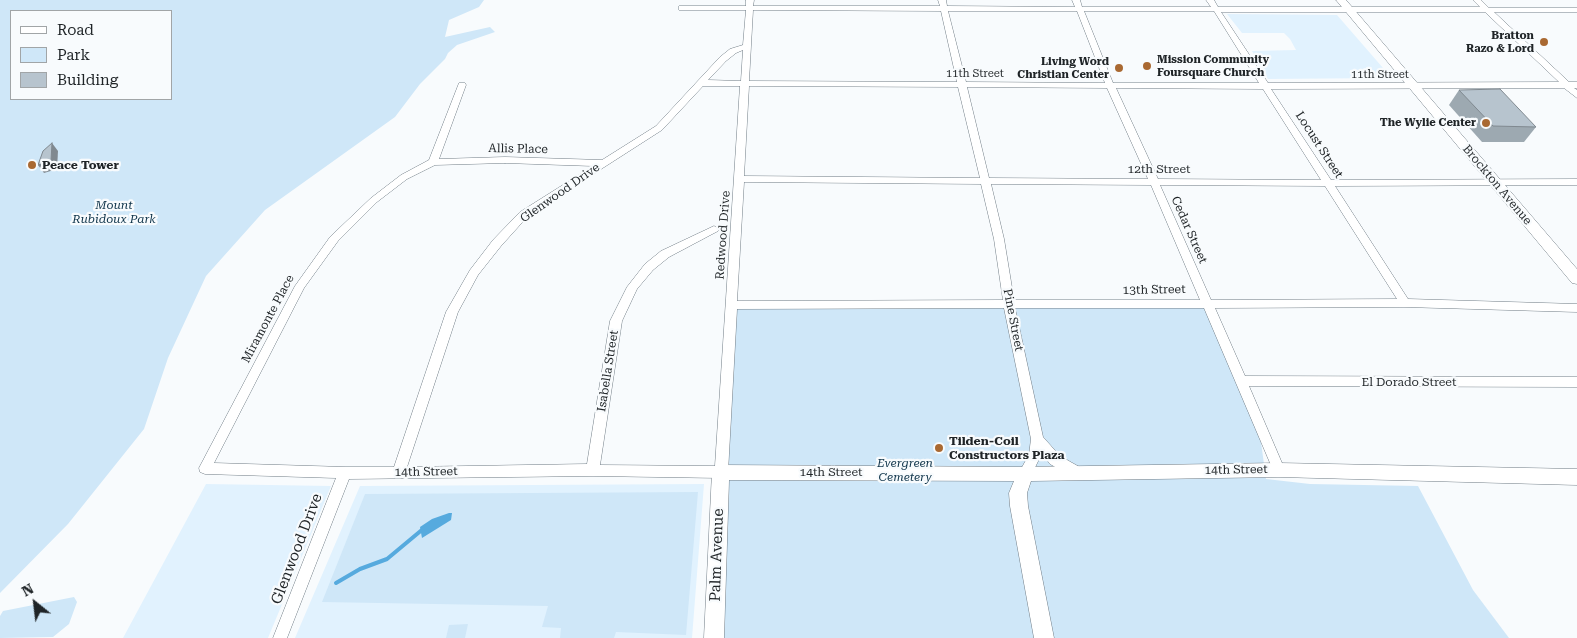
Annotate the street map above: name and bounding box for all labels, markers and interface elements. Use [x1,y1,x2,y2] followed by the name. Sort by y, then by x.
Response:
[10,10,172,100] legend
[57,21,94,39] text: Road
[1466,29,1534,55] place label: Bratton Razo & Lord
[1538,36,1550,48] marker: Bratton Razo & Lord
[57,46,90,64] text: Park
[1157,53,1269,79] place label: Mission Community Foursquare Church
[1017,55,1109,81] place label: Living Word Christian Center
[1141,60,1153,72] marker: Mission Community Foursquare Church
[1113,62,1125,74] marker: Living Word Christian Center
[946,67,1004,81] street label: 11th Street
[1351,68,1409,82] street label: 11th Street
[57,71,118,89] text: Building
[1292,109,1346,181] street label: Locust Street
[1380,116,1476,130] place label: The Wylie Center
[1480,117,1492,129] marker: The Wylie Center
[488,141,548,157] street label: Allis Place
[1459,142,1535,228] street label: Brockton Avenue
[42,158,119,172] place label: Peace Tower
[26,159,38,171] marker: Peace Tower
[518,160,602,226] street label: Glenwood Drive
[1127,162,1191,176] street label: 12th Street
[713,190,733,280] street label: Redwood Drive
[1168,194,1210,266] street label: Cedar Street
[72,198,156,226] park label: Mount Rubidoux Park
[239,273,297,365] street label: Miramonte Place
[1122,282,1186,298] street label: 13th Street
[1000,288,1026,352] street label: Pine Street
[594,329,622,413] street label: Isabella Street
[1362,375,1456,389] street label: El Dorado Street
[949,434,1064,462] place label: Tilden-Coil Constructors Plaza
[933,442,945,454] marker: Tilden-Coil Constructors Plaza
[877,456,933,484] park label: Evergreen Cemetery
[1204,462,1268,478] street label: 14th Street
[394,464,458,480] street label: 14th Street
[799,465,863,479] street label: 14th Street
[268,491,326,607] street label: Glenwood Drive
[706,508,728,602] street label: Palm Avenue
[10,578,60,628] north arrow
[19,580,36,599] text: N

